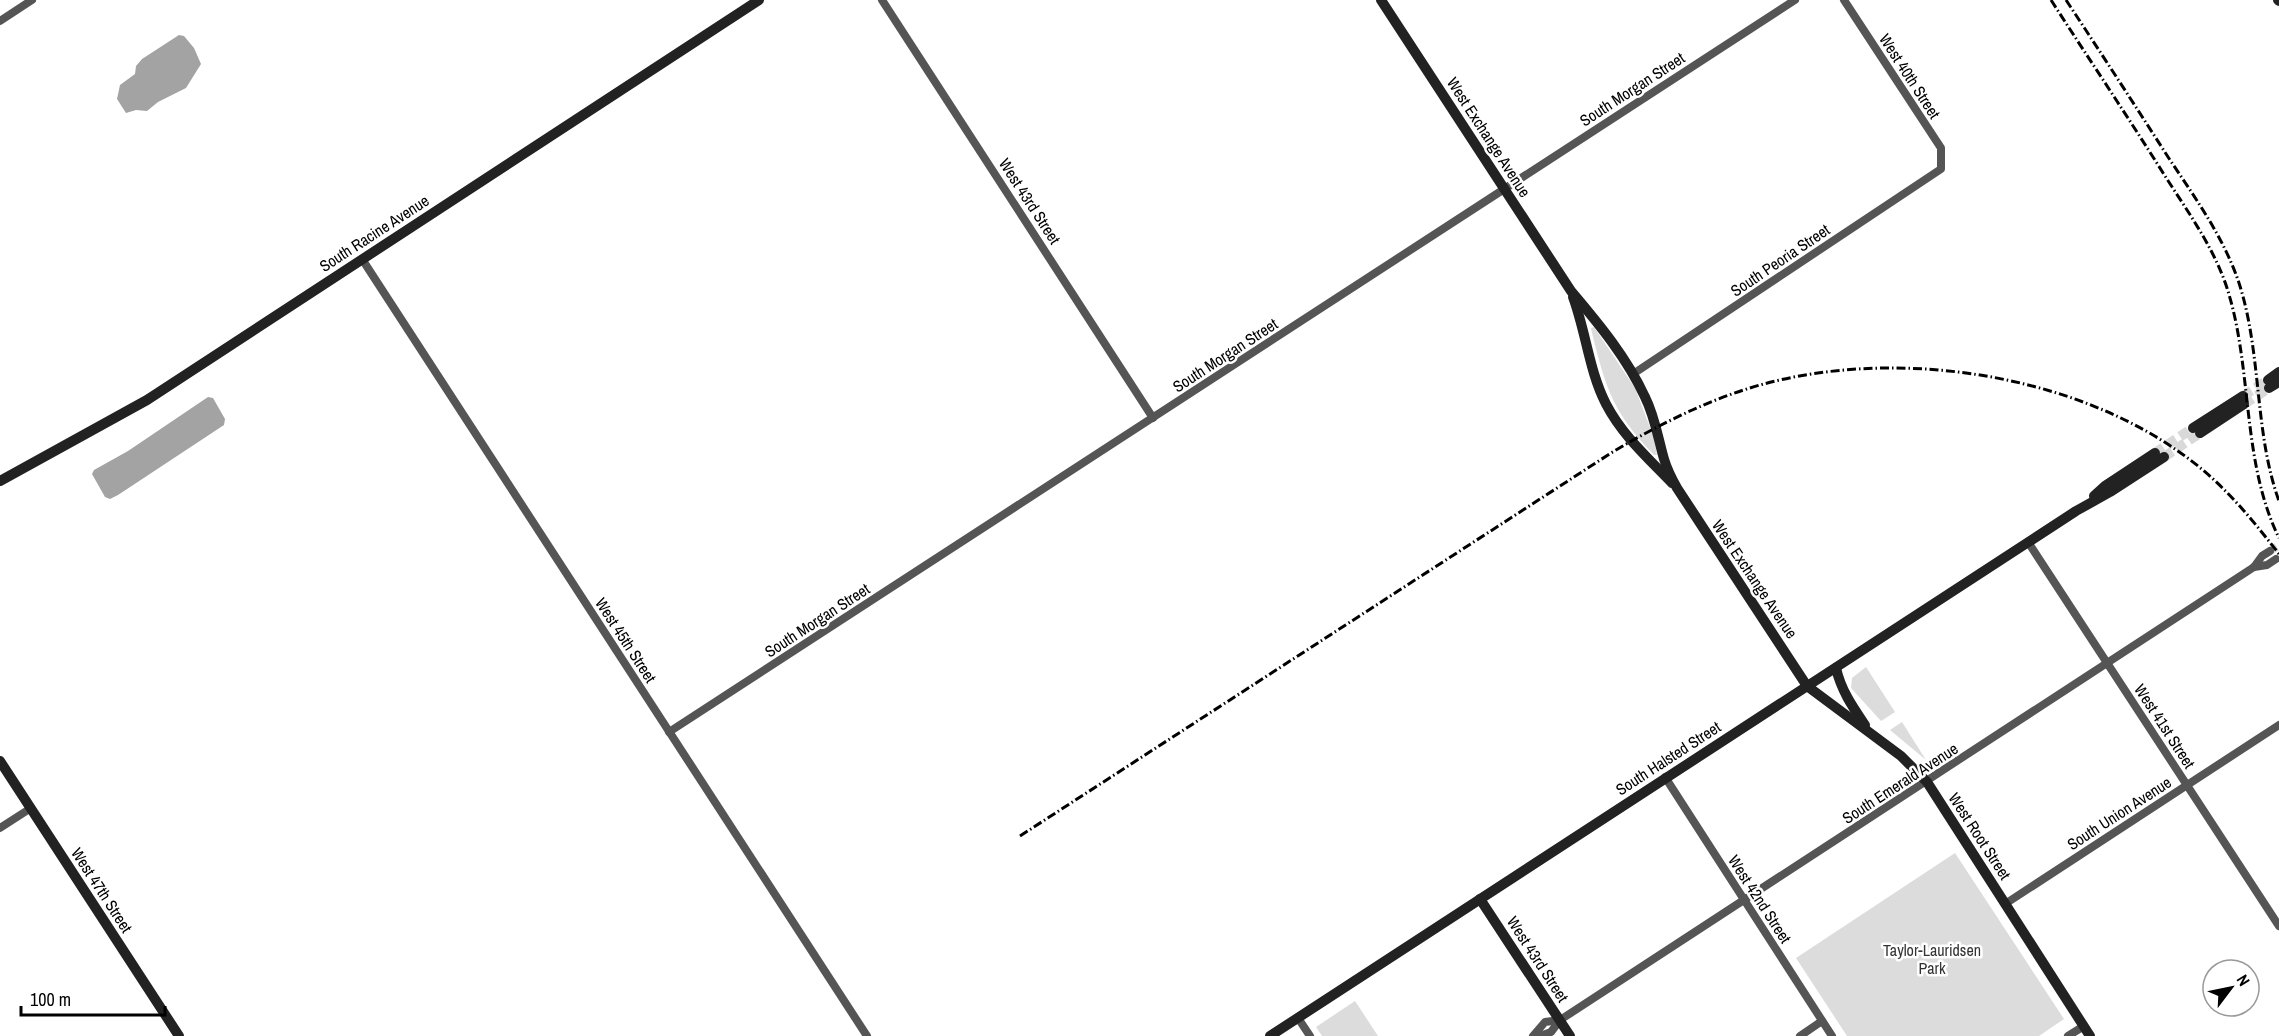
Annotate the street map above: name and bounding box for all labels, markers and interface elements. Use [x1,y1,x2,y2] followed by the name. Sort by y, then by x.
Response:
[1874,29,1946,123] street label: West 40th Street
[1575,47,1689,131] street label: South Morgan Street
[1442,73,1536,201] street label: West Exchange Avenue
[994,154,1066,248] street label: West 43rd Street
[315,189,433,277] street label: South Racine Avenue
[1726,218,1834,301] street label: South Peoria Street
[1168,313,1282,397] street label: South Morgan Street
[1707,515,1803,643] street label: West Exchange Avenue
[760,578,874,662] street label: South Morgan Street
[590,593,662,687] street label: West 45th Street
[2129,679,2201,773] street label: West 41st Street
[1611,716,1725,800] street label: South Halsted Street
[1838,737,1962,829] street label: South Emerald Avenue
[2063,771,2175,855] street label: South Union Avenue
[1944,788,2017,884] street label: West Root Street
[66,843,138,937] street label: West 47th Street
[1723,851,1797,948] street label: West 42nd Street
[1502,912,1574,1006] street label: West 43rd Street
[1883,939,1981,979] park label: Taylor-Lauridsen Park
[2201,958,2261,1018] north arrow
[2232,970,2256,990] text: N
[21,979,165,1017] scale bar
[30,987,71,1012] text: 100 m

